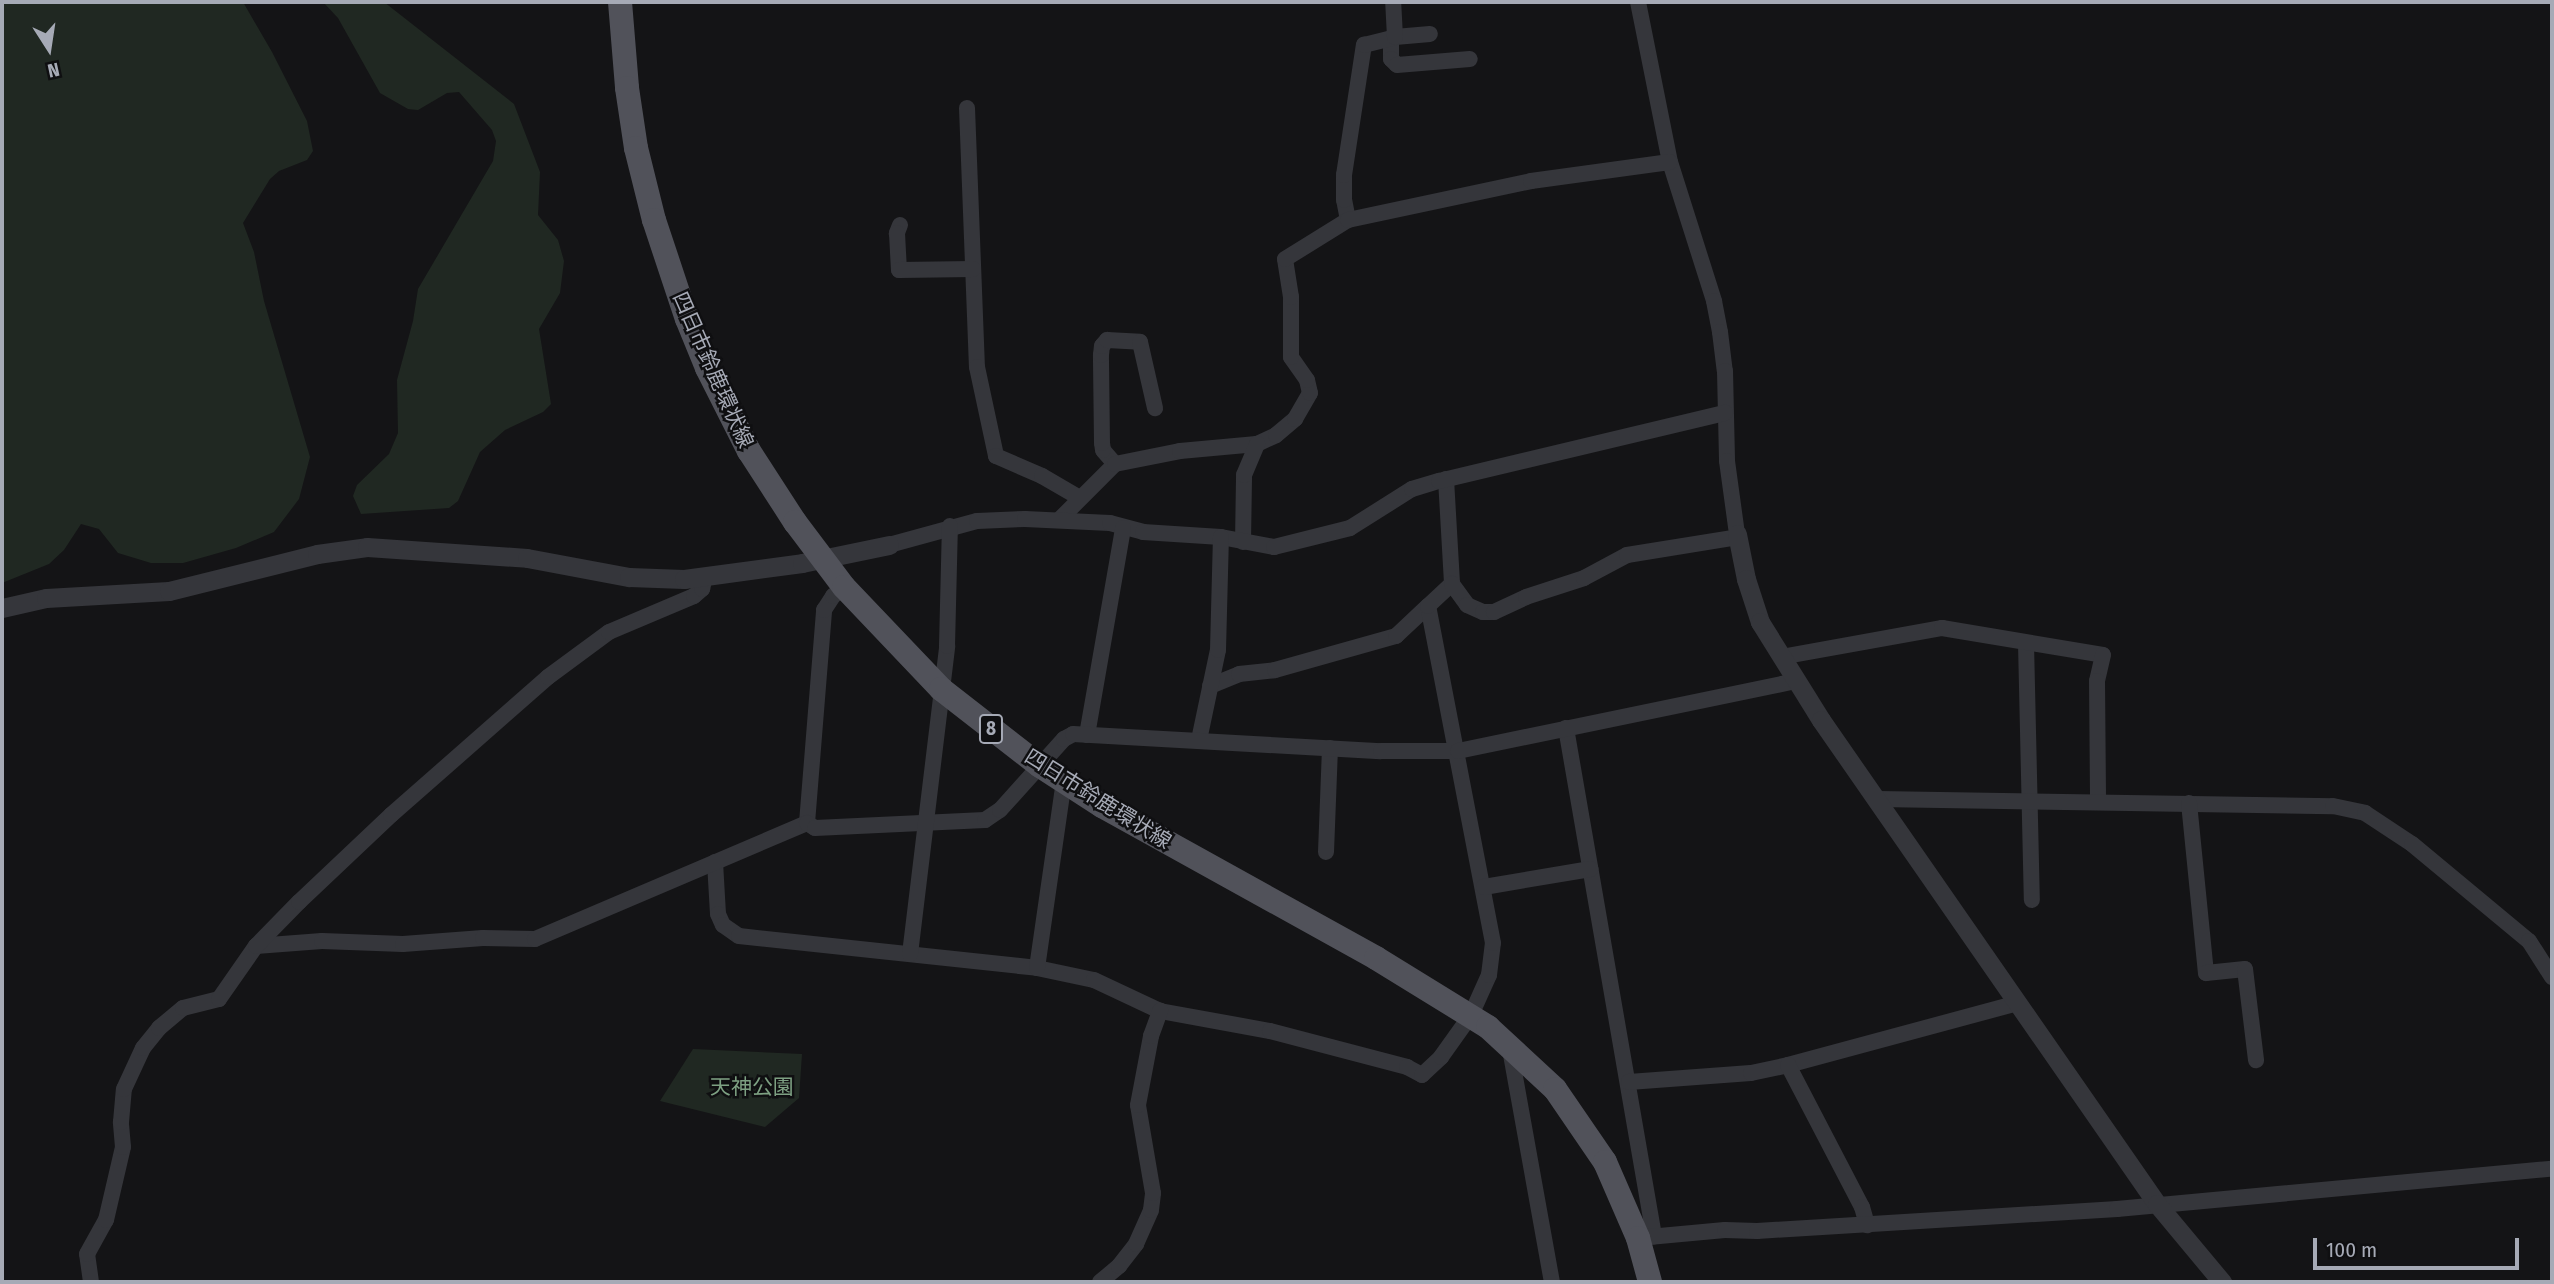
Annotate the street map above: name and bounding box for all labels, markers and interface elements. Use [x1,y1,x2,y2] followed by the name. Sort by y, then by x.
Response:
[14,14,84,84] north arrow
[46,58,61,82] text: N
[667,288,759,452] street label: 四日市鈴鹿環状線
[979,714,1003,744] road number: 8
[1020,744,1176,854] street label: 四日市鈴鹿環状線
[710,1074,794,1100] park label: 天神公園
[2316,1224,2522,1268] scale bar
[2326,1237,2377,1263] text: 100 m

